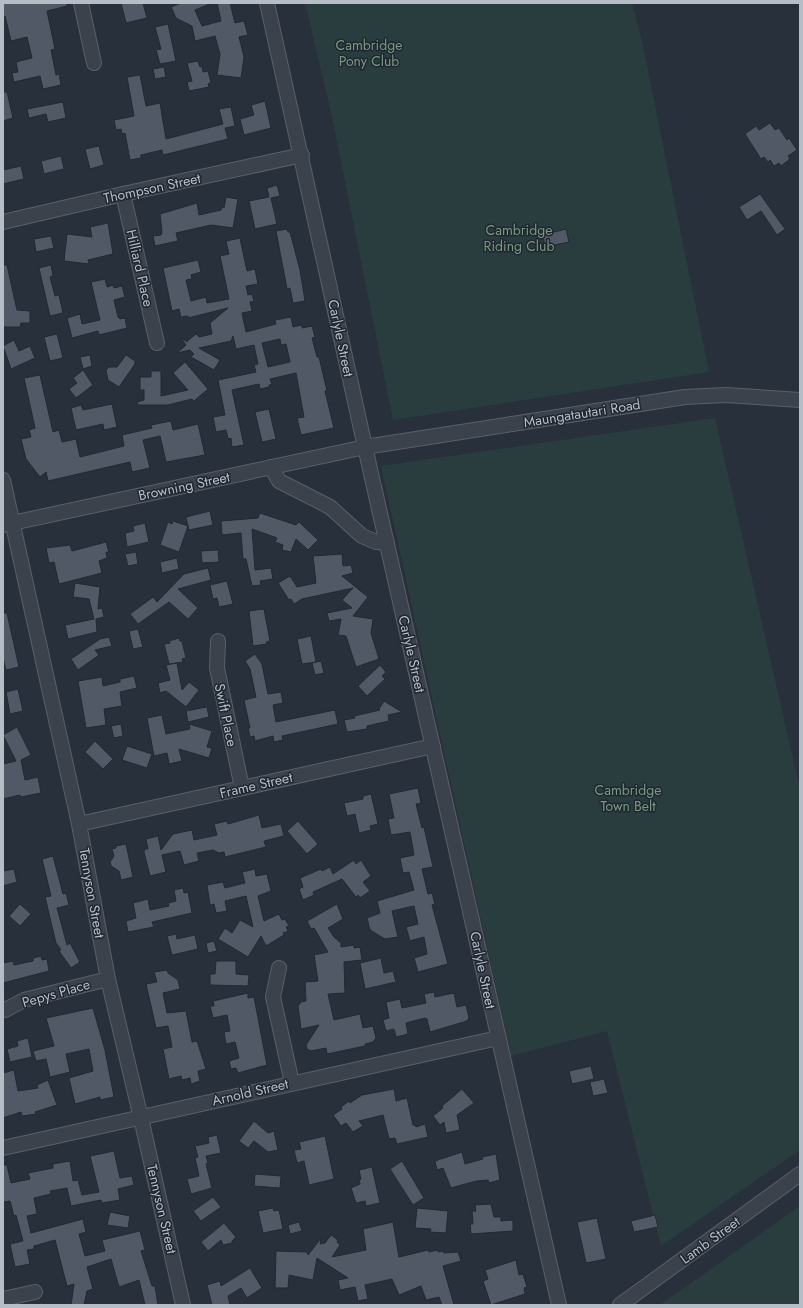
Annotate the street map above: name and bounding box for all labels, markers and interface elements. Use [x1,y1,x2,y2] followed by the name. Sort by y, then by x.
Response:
[336,35,402,71] park label: Cambridge Pony Club
[102,168,203,208] street label: Thompson Street
[484,220,554,256] park label: Cambridge Riding Club
[121,227,159,309] street label: Hilliard Place
[323,298,359,379] street label: Carlyle Street
[522,394,642,432] street label: Maungatautari Road
[136,466,232,505] street label: Browning Street
[393,613,431,695] street label: Carlyle Street
[210,682,242,748] street label: Swift Place
[218,767,295,803] street label: Frame Street
[595,780,661,816] park label: Cambridge Town Belt
[74,846,110,940] street label: Tennyson Street
[465,930,501,1011] street label: Carlyle Street
[20,974,92,1012] street label: Pepys Place
[210,1073,291,1110] street label: Arnold Street
[142,1162,182,1256] street label: Tennyson Street
[676,1211,745,1269] street label: Lamb Street

